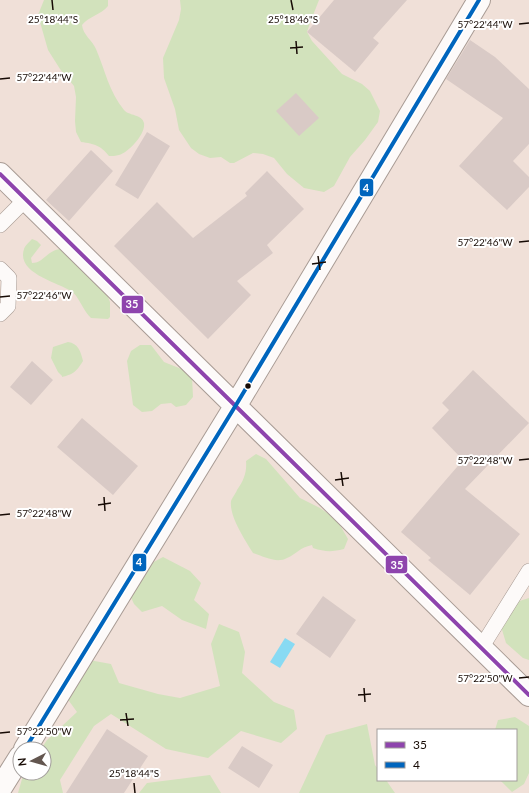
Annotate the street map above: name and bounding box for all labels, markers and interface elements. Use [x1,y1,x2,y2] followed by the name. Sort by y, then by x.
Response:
[28,13,78,25] text: 25°18'44"S
[268,13,318,25] text: 25°18'46"S
[457,18,513,30] text: 57°22'44"W
[16,71,72,83] text: 57°22'44"W
[359,178,374,197] line badge: 4
[363,181,370,194] text: 4
[457,236,513,248] text: 57°22'46"W
[16,289,72,301] text: 57°22'46"W
[121,295,144,314] line badge: 35
[126,297,138,310] text: 35
[243,381,253,391] unlabelled marker
[457,454,513,466] text: 57°22'48"W
[16,507,72,519] text: 57°22'48"W
[132,553,147,572] line badge: 4
[136,555,143,568] text: 4
[385,555,408,574] line badge: 35
[391,558,403,571] text: 35
[457,672,513,684] text: 57°22'50"W
[16,725,72,737] text: 57°22'50"W
[377,729,517,781] legend
[413,737,427,752] text: 35
[12,741,52,781] north arrow
[15,757,28,767] text: N
[413,757,420,772] text: 4
[109,767,159,779] text: 25°18'44"S

